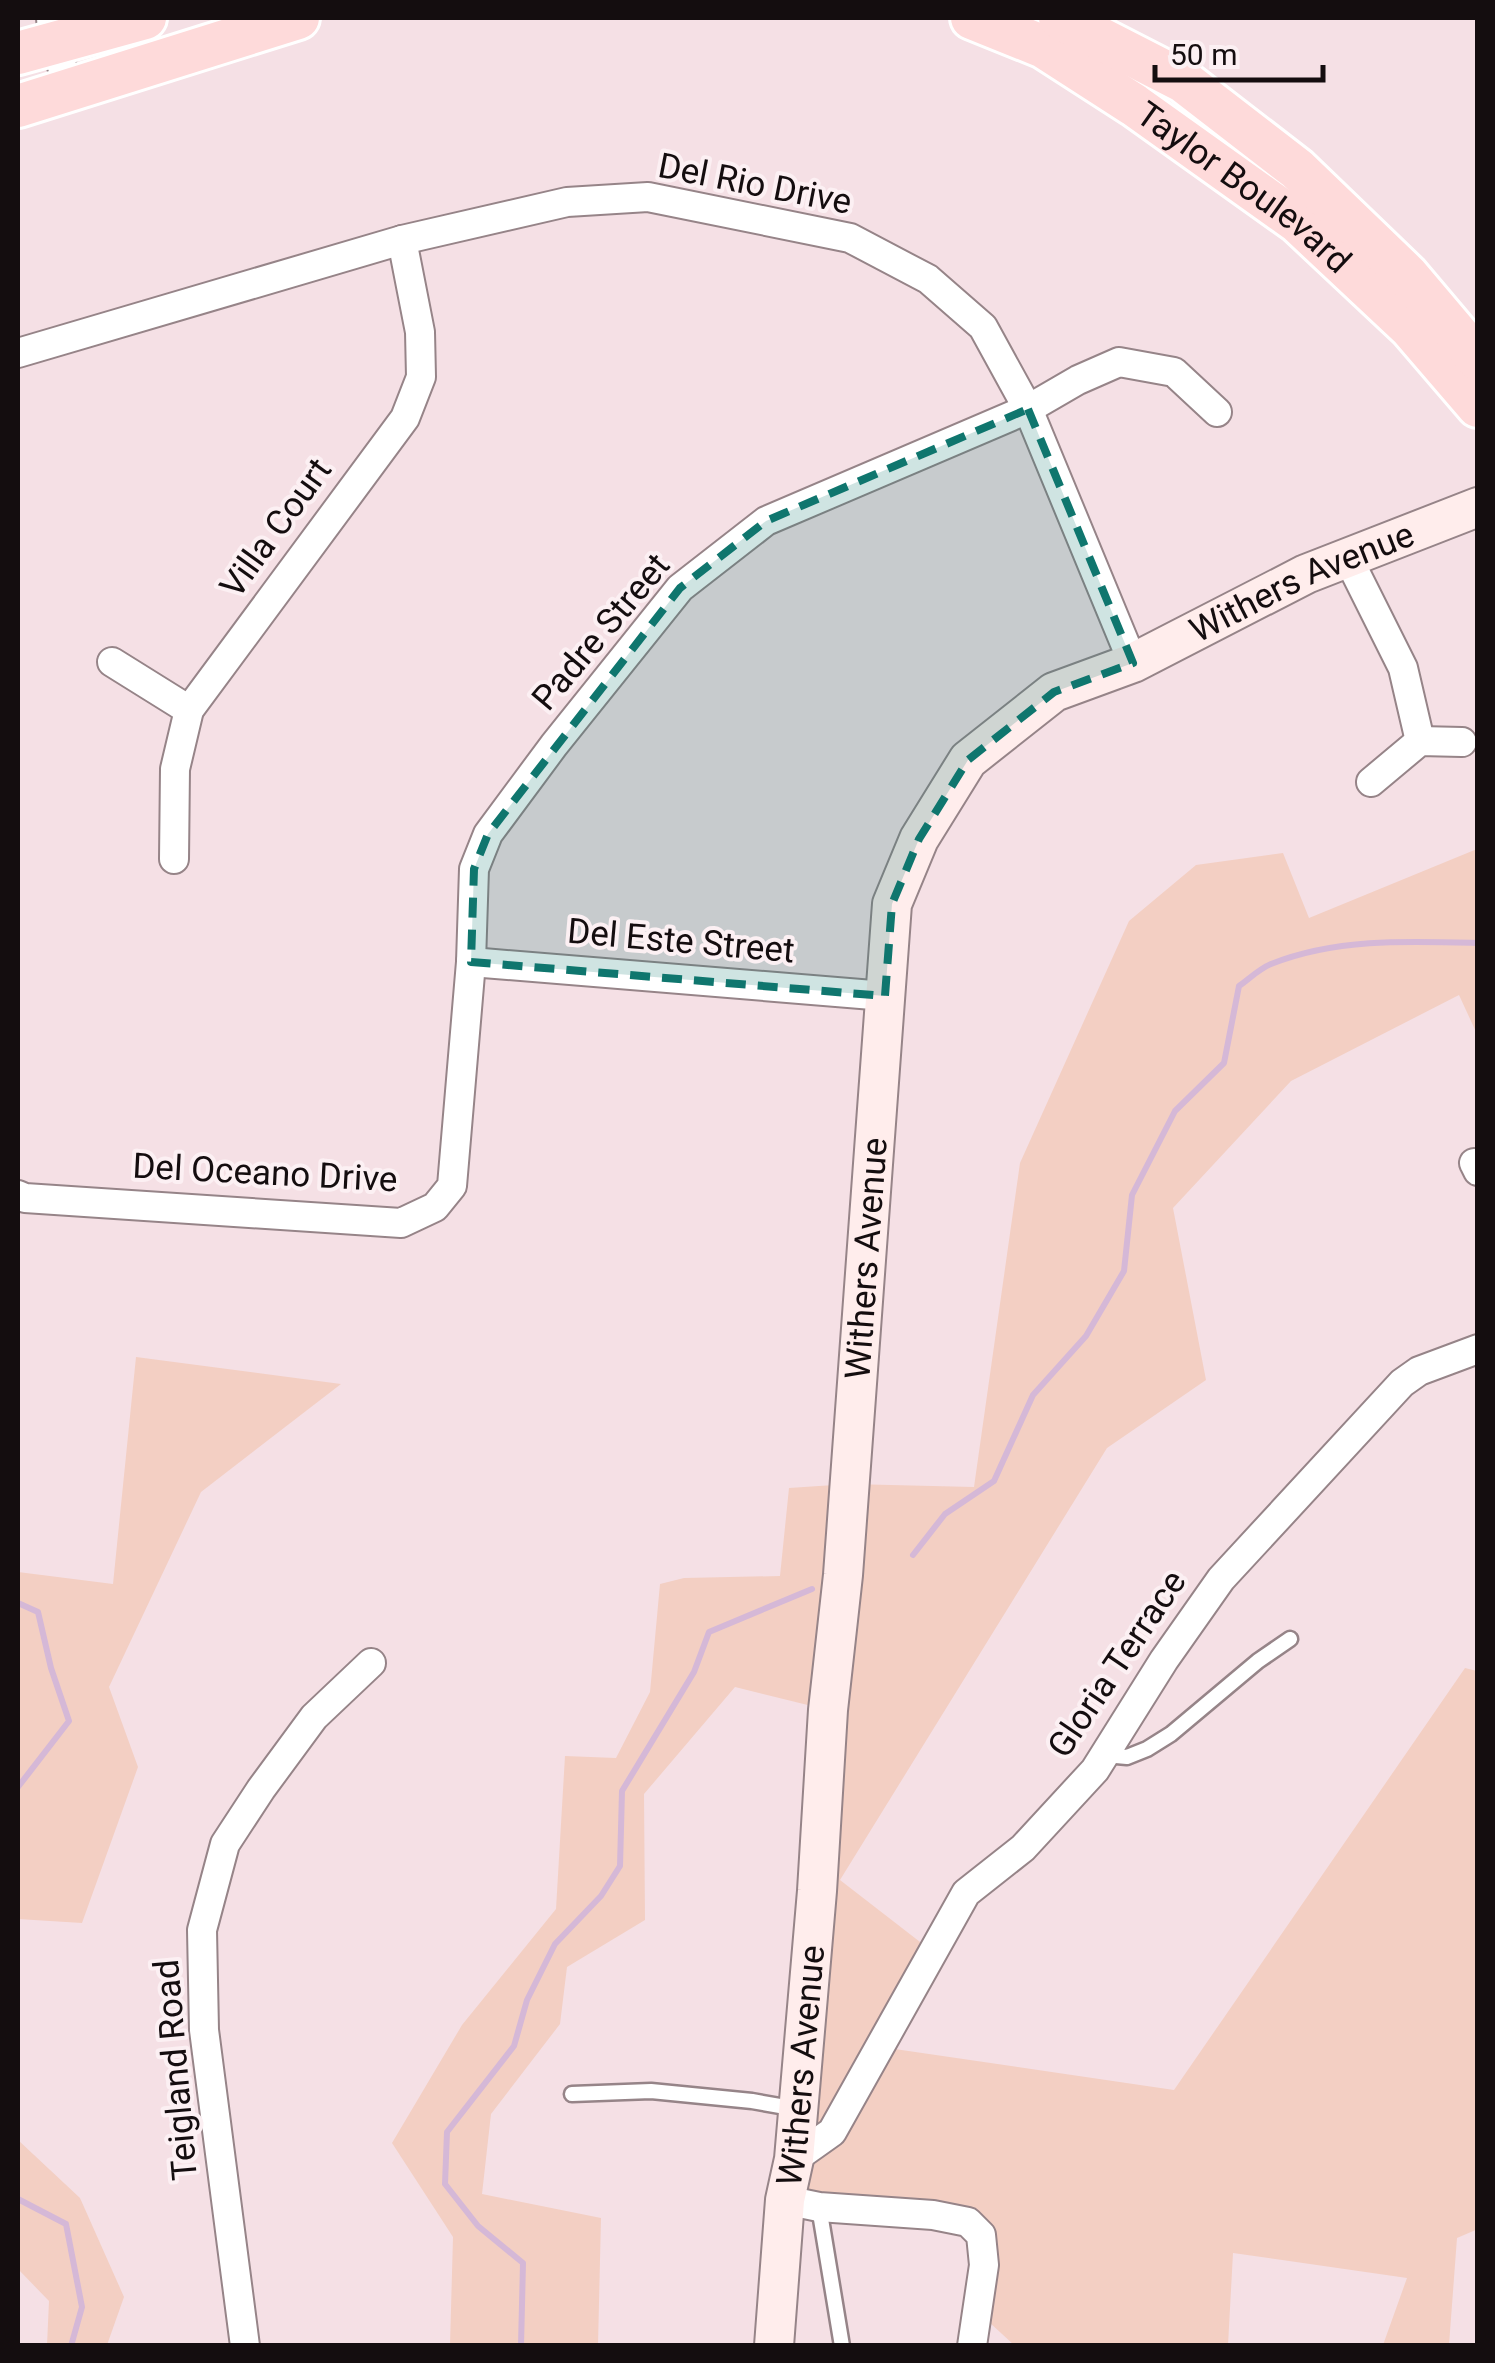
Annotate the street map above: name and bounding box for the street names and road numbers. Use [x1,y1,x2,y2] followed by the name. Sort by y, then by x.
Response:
[1129,93,1359,281] street label: Taylor Boulevard
[655,145,855,223] street label: Del Rio Drive
[212,451,340,605] street label: Villa Court
[1183,514,1420,651] street label: Withers Avenue
[524,545,678,719] street label: Padre Street
[566,911,796,971] street label: Del Este Street
[837,1136,895,1381] street label: Withers Avenue
[131,1146,399,1200] street label: Del Oceano Drive
[1039,1563,1195,1765] street label: Gloria Terrace
[768,1943,833,2190] street label: Withers Avenue
[146,1958,206,2182] street label: Teigland Road

